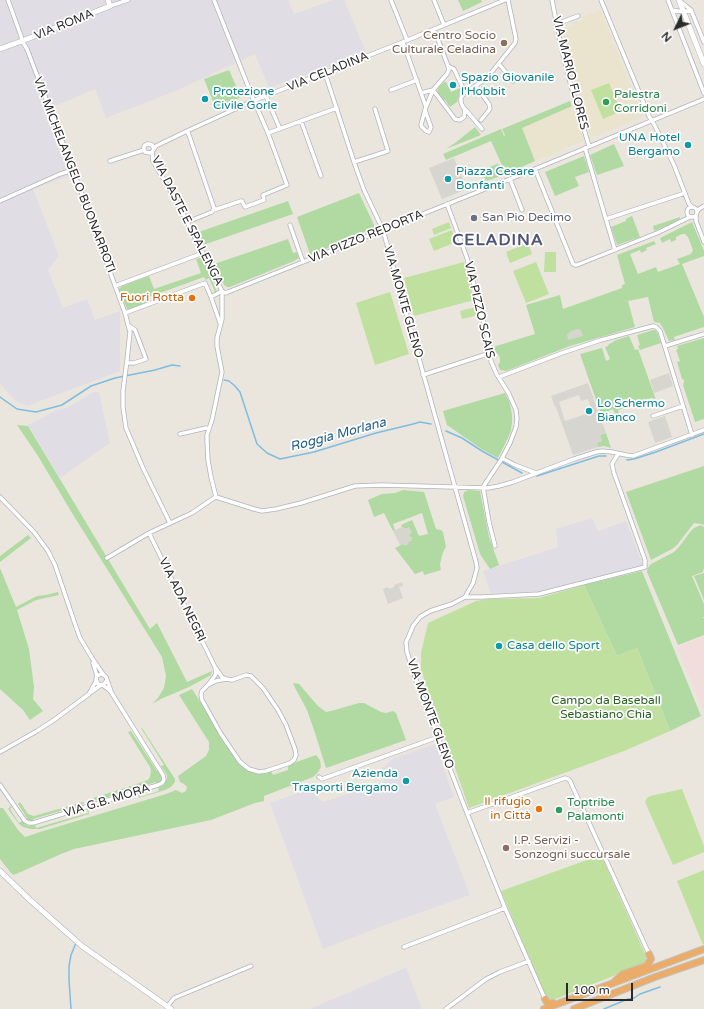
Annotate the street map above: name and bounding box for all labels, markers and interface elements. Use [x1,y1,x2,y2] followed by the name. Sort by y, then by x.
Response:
[32,7,96,43] street label: VIA ROMA
[656,8,696,48] north arrow
[549,15,591,131] street label: VIA MARIO FLORES
[392,29,496,57] place label: Centro Socio Culturale Celadina
[659,29,675,44] text: N
[499,38,509,48] marker: Centro Socio Culturale Celadina
[285,49,371,95] street label: VIA CELADINA
[461,71,554,99] place label: Spazio Giovanile l'Hobbit
[30,75,118,275] street label: VIA MICHELANGELO BUONARROTI
[448,80,458,90] marker: Spazio Giovanile l'Hobbit
[213,85,277,113] place label: Protezione Civile Gorle
[614,88,667,116] place label: Palestra Corridoni
[200,94,210,104] marker: Protezione Civile Gorle
[601,97,611,107] marker: Palestra Corridoni
[619,131,680,159] place label: UNA Hotel Bergamo
[683,140,693,150] marker: UNA Hotel Bergamo
[148,154,226,288] street label: VIA DASTE E SPALENGA
[456,165,534,193] place label: Piazza Cesare Bonfanti
[443,174,453,184] marker: Piazza Cesare Bonfanti
[307,207,425,267] street label: VIA PIZZO REDORTA
[482,211,571,225] place label: San Pio Decimo
[469,213,479,223] marker: San Pio Decimo
[452,231,544,251] district label: CELADINA
[380,244,426,360] street label: VIA MONTE GLENO
[461,260,497,360] street label: VIA PIZZO SCAIS
[120,291,184,305] place label: Fuori Rotta
[187,293,197,303] marker: Fuori Rotta
[597,397,665,425] place label: Lo Schermo Bianco
[584,406,594,416] marker: Lo Schermo Bianco
[288,415,388,455] water label: Roggia Morlana
[155,556,209,644] street label: VIA ADA NEGRI
[507,639,600,653] place label: Casa dello Sport
[494,641,504,651] marker: Casa dello Sport
[403,657,457,771] street label: VIA MONTE GLENO
[551,694,661,722] park label: Campo da Baseball Sebastiano Chia
[292,767,398,795] place label: Azienda Trasporti Bergamo
[401,776,411,786] marker: Azienda Trasporti Bergamo
[62,781,152,821] street label: VIA G.B. MORA
[484,795,531,823] place label: Il rifugio in Città
[567,796,624,824] place label: Toptribe Palamonti
[534,804,544,814] marker: Il rifugio in Città
[554,805,564,815] marker: Toptribe Palamonti
[514,834,630,862] place label: I.P. Servizi - Sonzogni succursale
[501,843,511,853] marker: I.P. Servizi - Sonzogni succursale
[568,975,635,1001] scale bar
[573,983,610,997] text: 100 m

